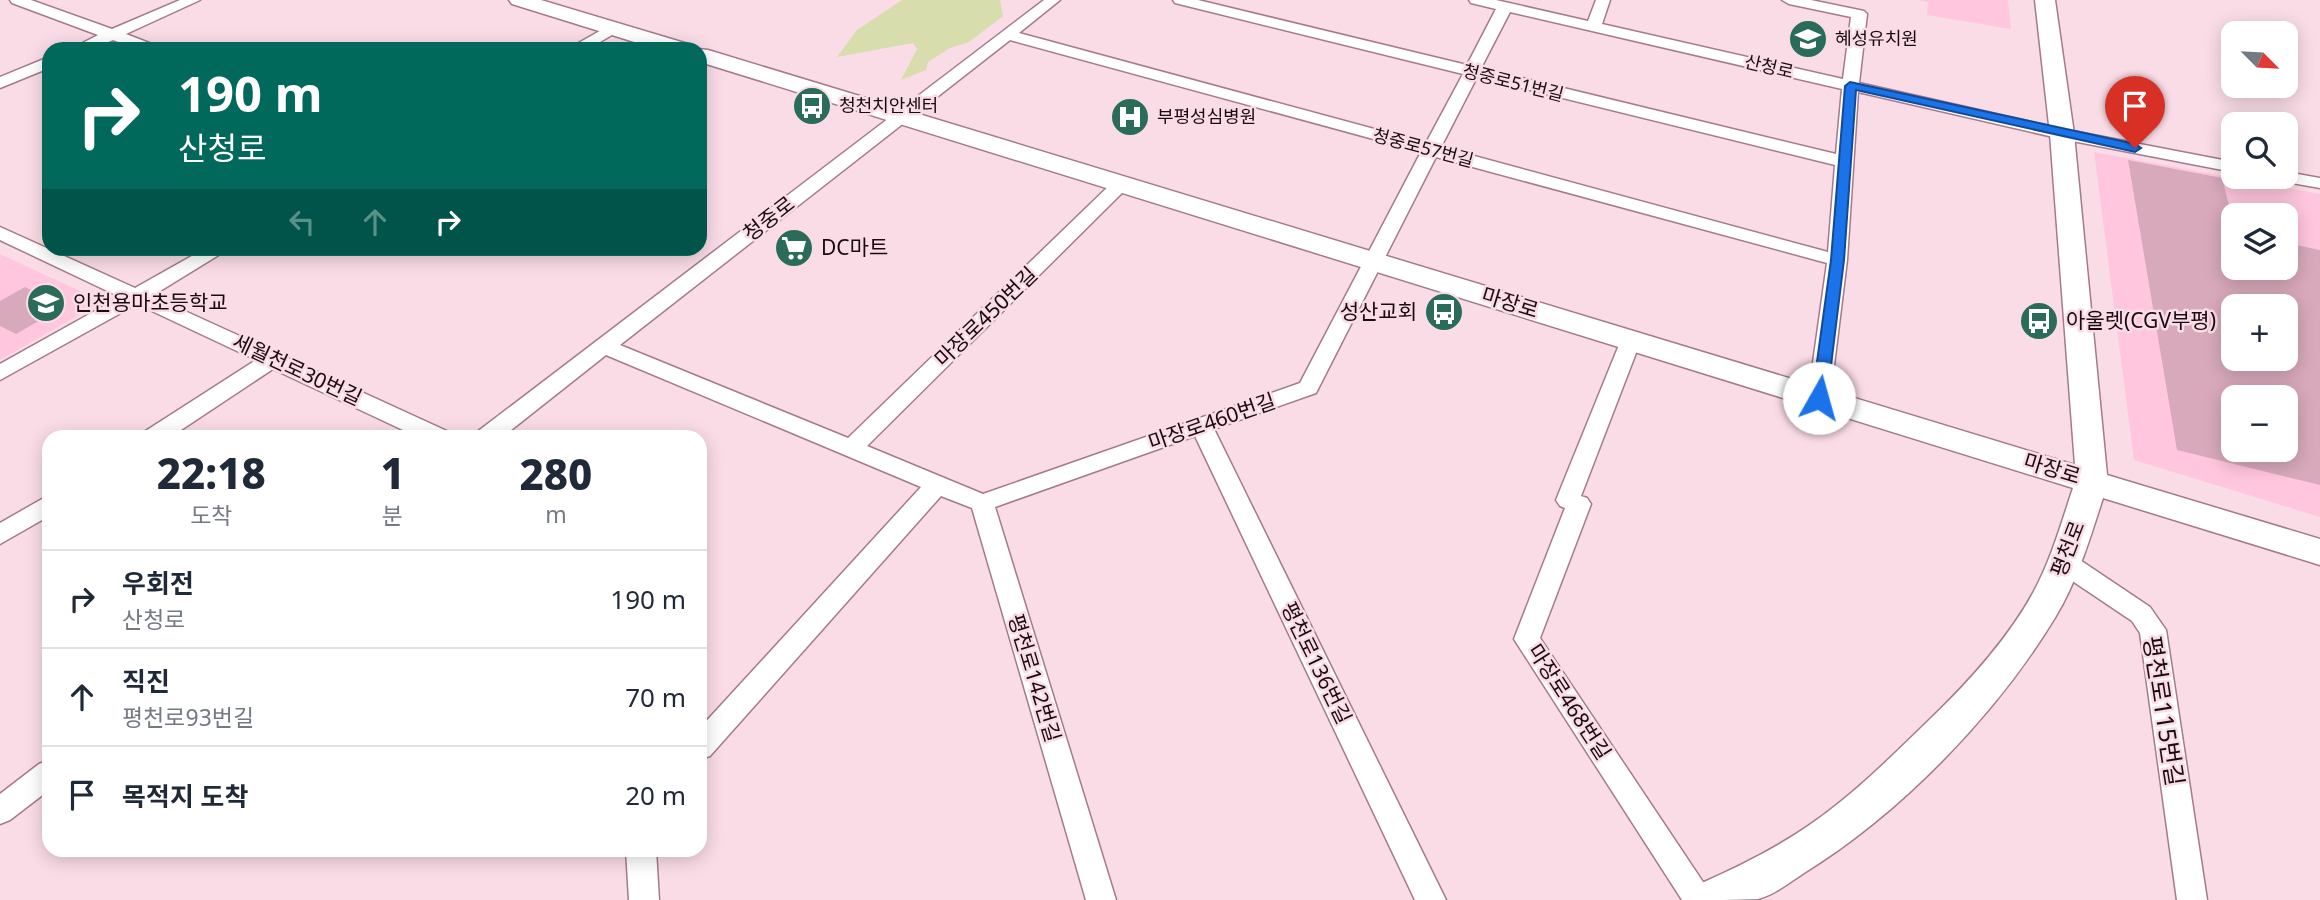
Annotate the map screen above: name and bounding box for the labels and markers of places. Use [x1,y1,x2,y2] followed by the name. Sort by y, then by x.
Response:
[1787,18,1829,60] school or university icon: 혜성유치원
[1835,26,1918,50] place label: 혜성유치원
[2105,76,2165,148] pin
[791,85,833,127] bus stop icon: 청천치안센터
[839,93,938,117] place label: 청천치안센터
[1109,96,1151,138] hospital icon: 부평성심병원
[1157,104,1256,128] place label: 부평성심병원
[773,227,815,269] supermarket icon: DC마트
[821,233,888,261] place label: DC마트
[25,282,67,324] school or university icon: 인천용마초등학교
[73,288,228,316] place label: 인천용마초등학교
[1423,291,1465,333] bus stop icon: 성산교회
[1340,297,1417,325] place label: 성산교회
[2018,300,2060,342] bus stop icon: 아울렛(CGV부평)
[2066,306,2216,334] place label: 아울렛(CGV부평)

